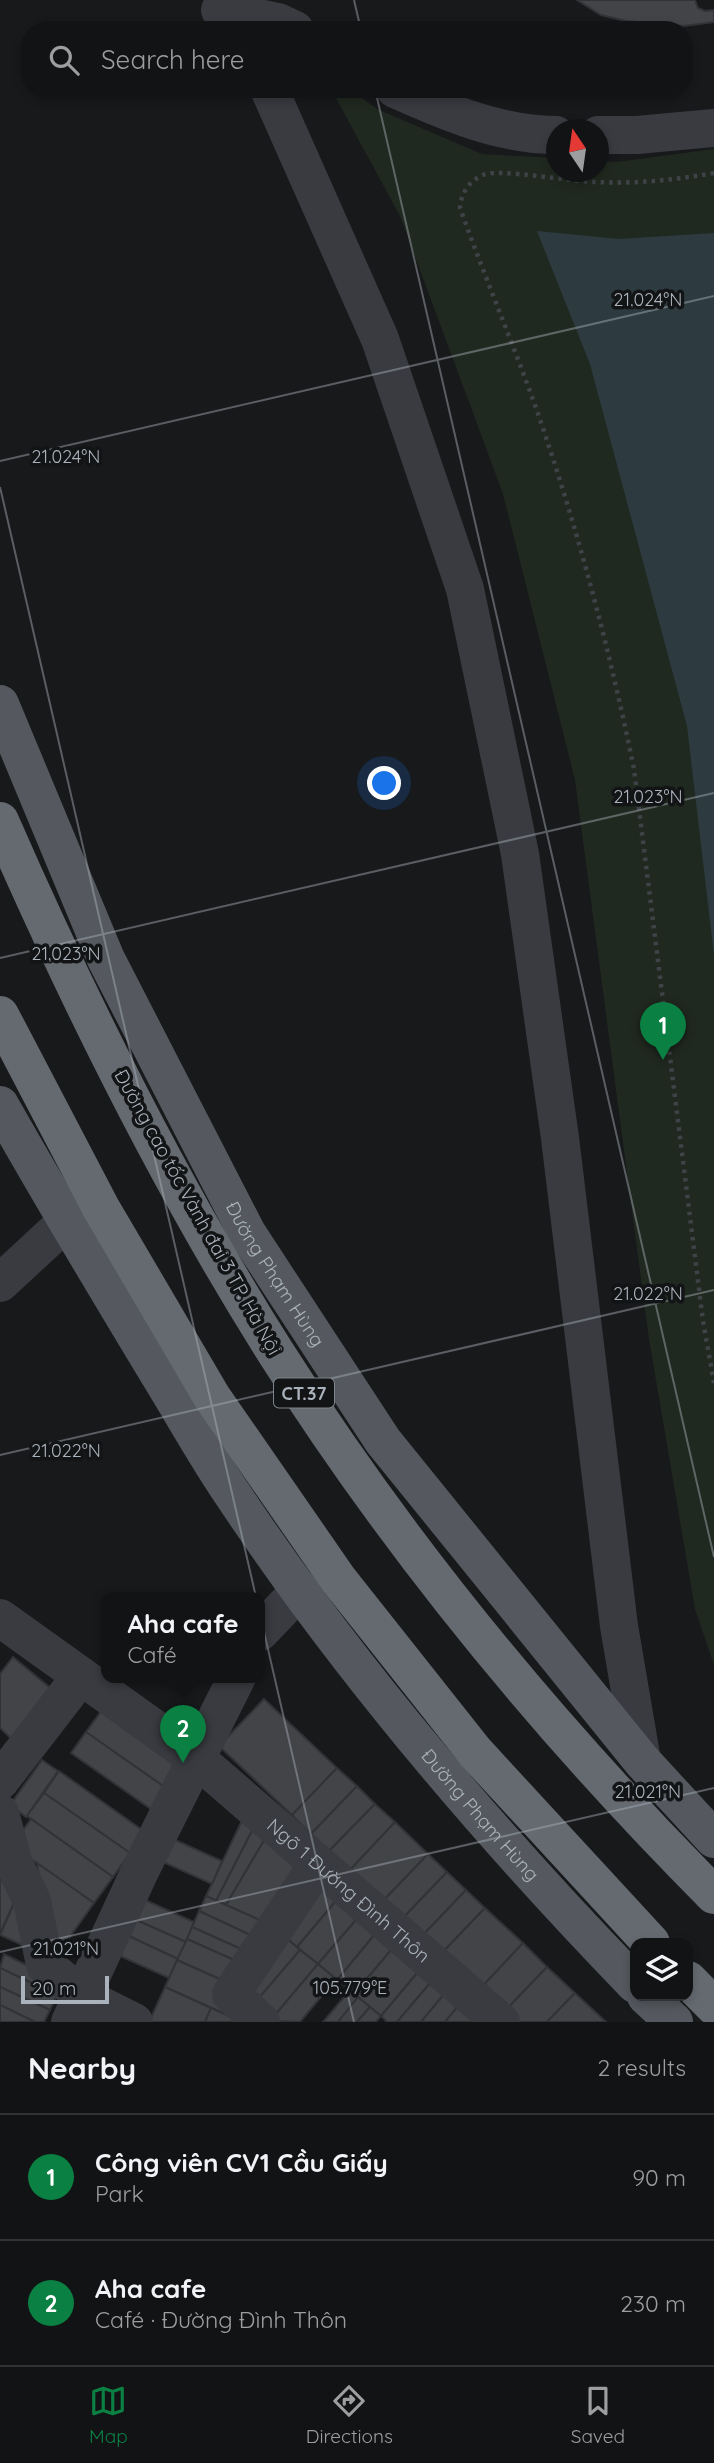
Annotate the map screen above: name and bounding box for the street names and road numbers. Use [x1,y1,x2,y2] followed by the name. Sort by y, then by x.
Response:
[109,1065,287,1359] street label: Đường cao tốc Vành đai 3 TP. Hà Nội
[221,1197,330,1351] street label: Đường Phạm Hùng
[274,1378,334,1408] road number: CT.37
[416,1744,544,1886] street label: Đường Phạm Hùng
[262,1813,435,1967] street label: Ngõ 1 Đường Đình Thôn

